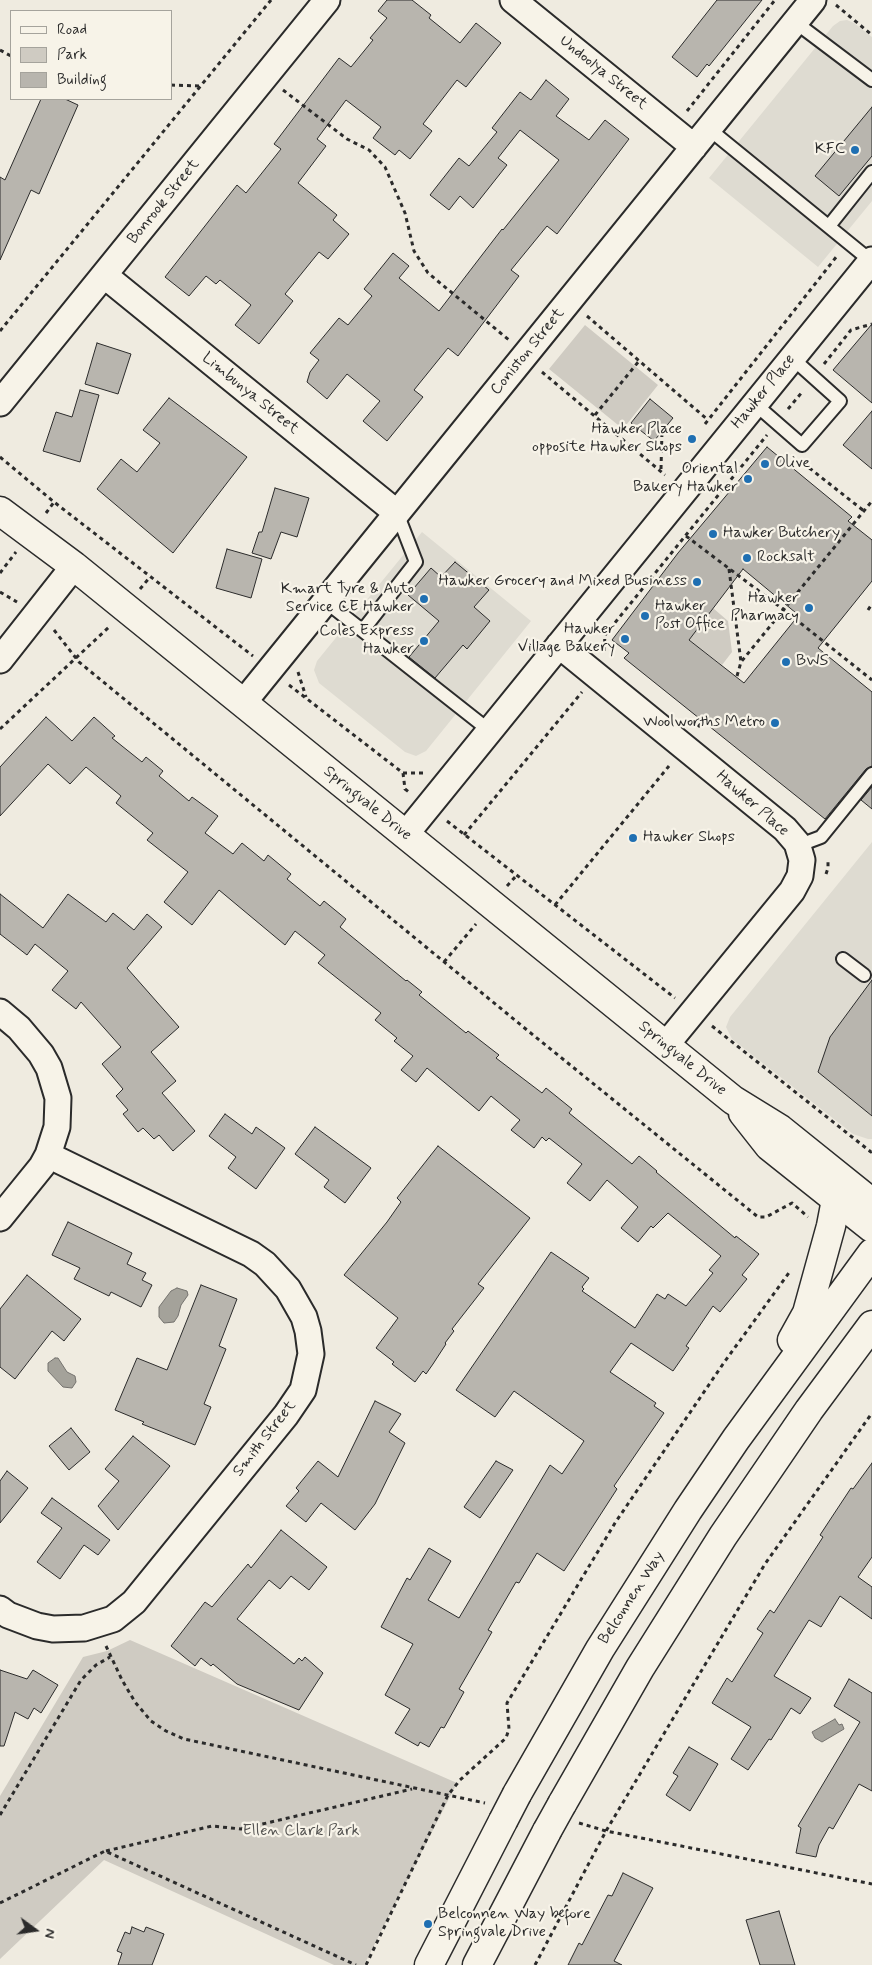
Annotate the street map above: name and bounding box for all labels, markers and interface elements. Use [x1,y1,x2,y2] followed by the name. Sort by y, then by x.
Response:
[10,10,172,100] legend
[57,20,87,40] text: Road
[555,32,651,114] street label: Undoolya Street
[57,45,87,65] text: Park
[57,70,107,90] text: Building
[815,140,845,160] place label: KFC
[849,144,861,156] marker: KFC
[124,156,204,248] street label: Bonrook Street
[487,305,569,399] street label: Coniston Street
[198,349,302,439] street label: Limbunya Street
[728,351,800,433] street label: Hawker Place
[532,420,682,458] place label: Hawker Place opposite Hawker Shops
[686,433,698,445] marker: Hawker Place opposite Hawker Shops
[775,454,810,474] place label: Olive
[759,458,771,470] marker: Olive
[633,460,738,498] place label: Oriental Bakery Hawker
[742,473,754,485] marker: Oriental Bakery Hawker
[723,524,840,544] place label: Hawker Butchery
[707,528,719,540] marker: Hawker Butchery
[757,548,815,568] place label: Rocksalt
[741,552,753,564] marker: Rocksalt
[439,572,687,592] place label: Hawker Grocery and Mixed Business
[691,576,703,588] marker: Hawker Grocery and Mixed Business
[281,580,414,618] place label: Kmart Tyre & Auto Service CE Hawker
[731,589,799,627] place label: Hawker Pharmacy
[418,593,430,605] marker: Kmart Tyre & Auto Service CE Hawker
[655,597,725,635] place label: Hawker Post Office
[803,602,815,614] marker: Hawker Pharmacy
[639,610,651,622] marker: Hawker Post Office
[518,620,615,658] place label: Hawker Village Bakery
[319,622,414,660] place label: Coles Express Hawker
[619,633,631,645] marker: Hawker Village Bakery
[418,635,430,647] marker: Coles Express Hawker
[796,652,828,672] place label: BWS
[780,656,792,668] marker: BWS
[643,713,765,733] place label: Woolworths Metro
[769,717,781,729] marker: Woolworths Metro
[319,763,415,845] street label: Springvale Drive
[712,767,792,841] street label: Hawker Place
[643,828,735,848] place label: Hawker Shops
[627,832,639,844] marker: Hawker Shops
[634,1018,730,1100] street label: Springvale Drive
[229,1397,301,1481] street label: Smith Street
[595,1548,669,1648] street label: Belconnen Way
[243,1822,359,1842] park label: Ellen Clark Park
[10,1905,60,1955] north arrow
[438,1905,591,1943] place label: Belconnen Way before Springvale Drive
[422,1918,434,1930] marker: Belconnen Way before Springvale Drive
[40,1927,59,1940] text: N

